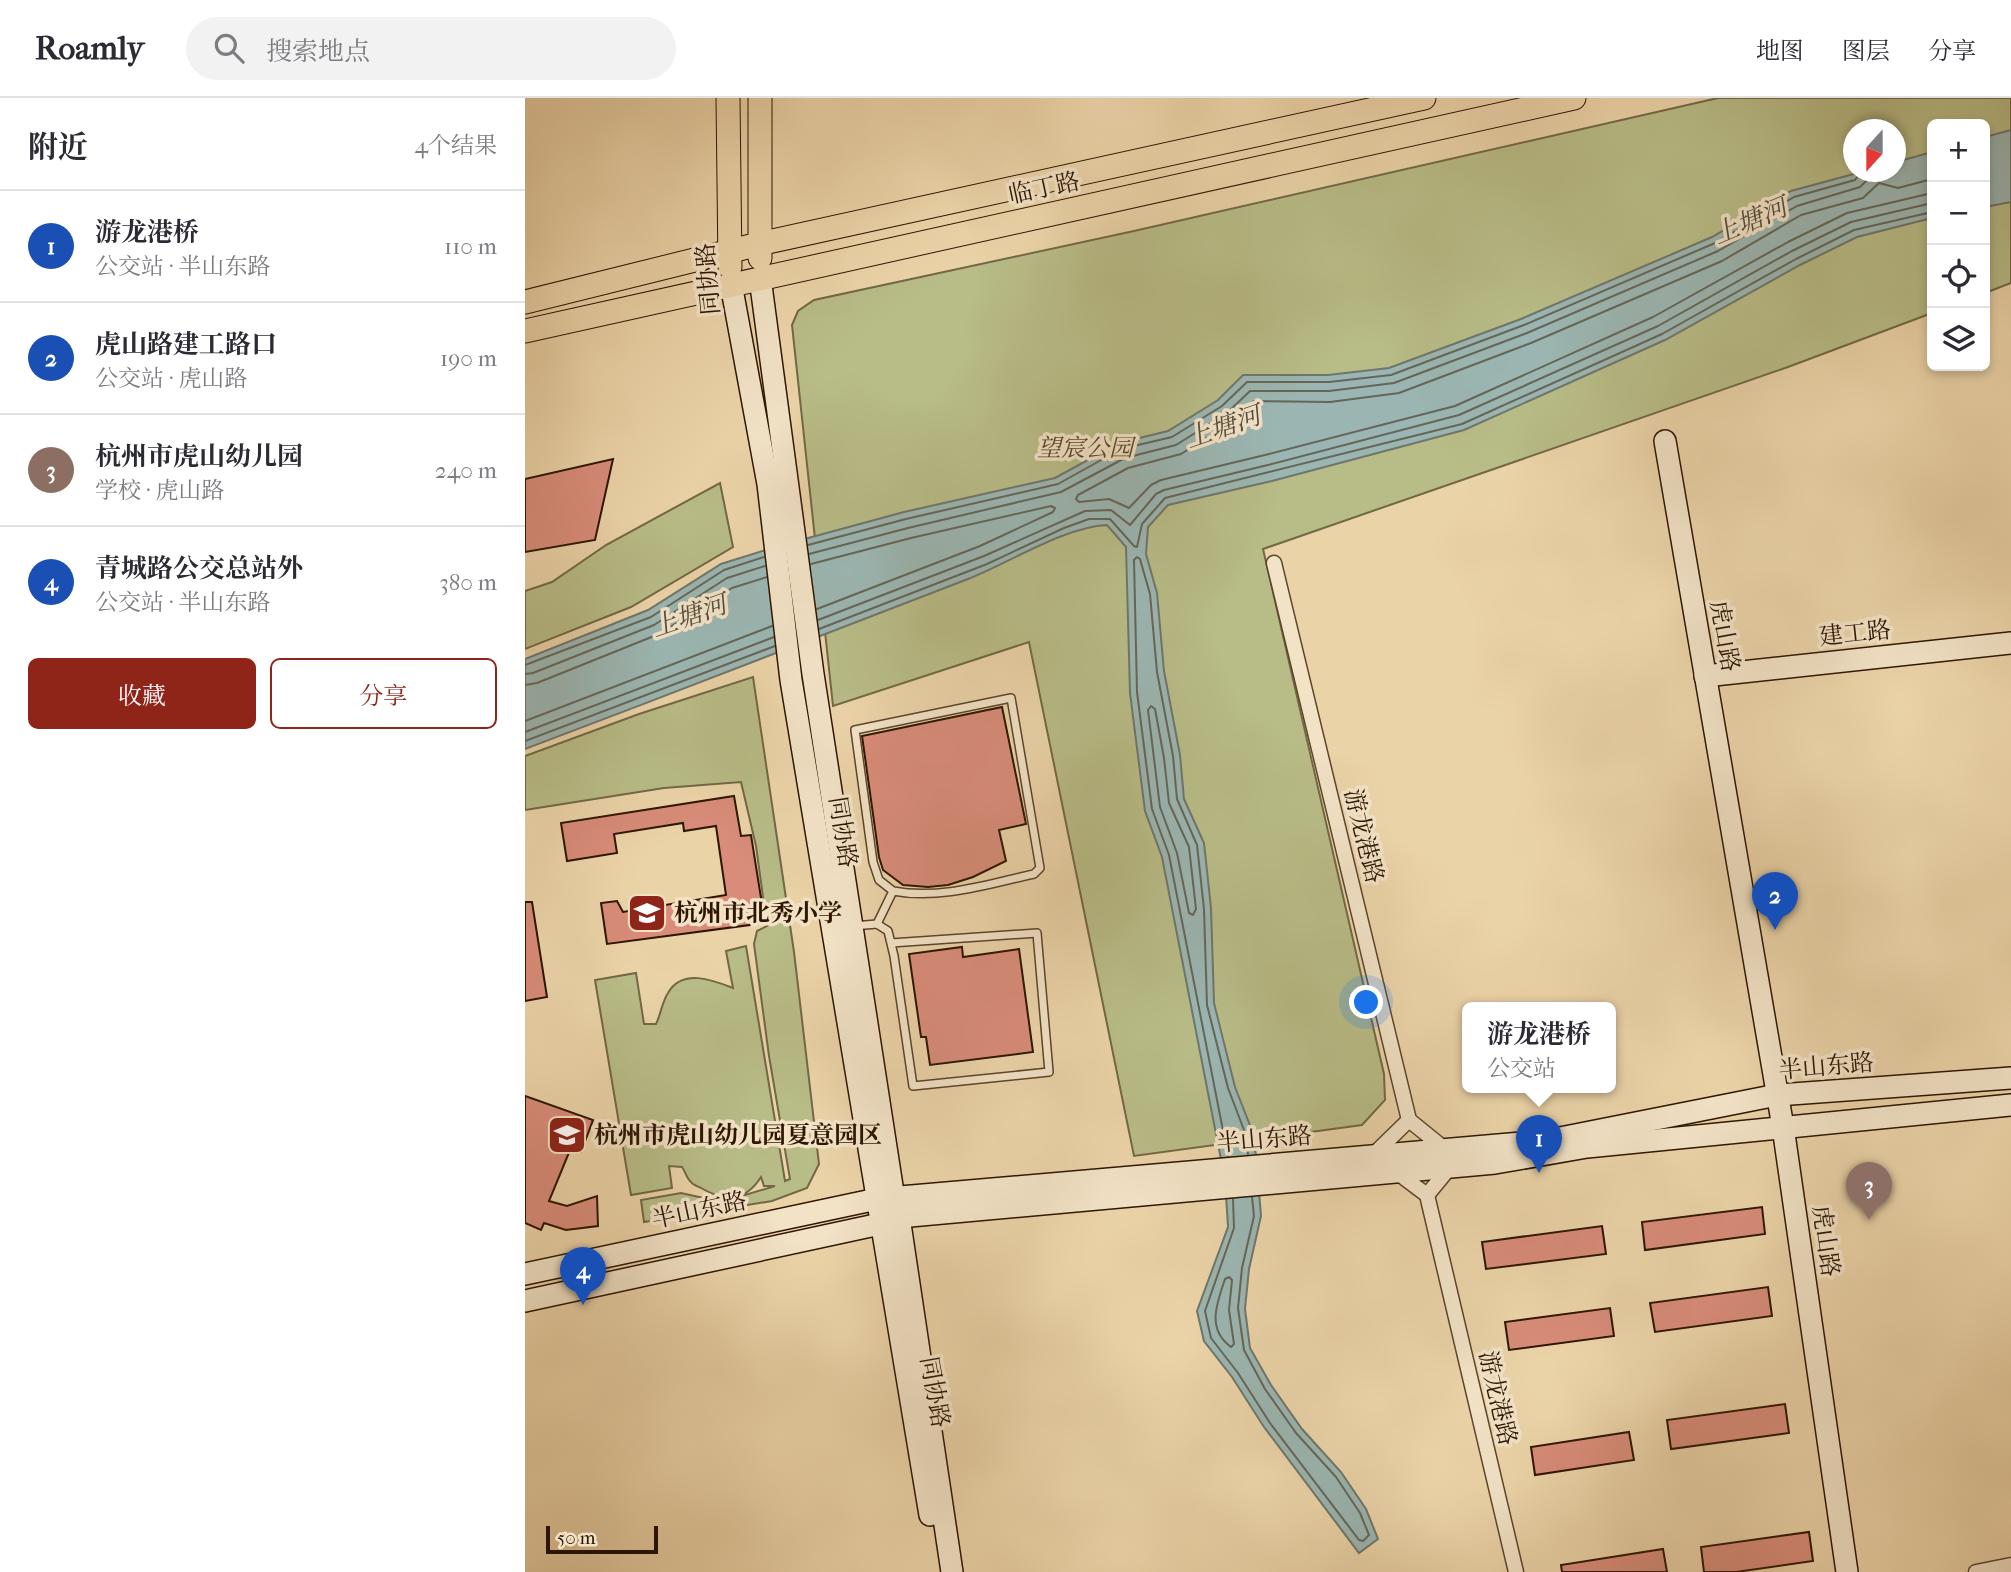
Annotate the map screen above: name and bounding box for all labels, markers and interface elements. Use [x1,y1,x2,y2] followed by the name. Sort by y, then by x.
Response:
[186,17,676,80] search box
[35,29,144,68] text: Roamly
[210,29,248,67] icon: search
[266,36,370,67] text: 搜索地点
[1756,37,1804,65] text: 地图
[1842,37,1890,65] text: 图层
[1928,37,1976,65] text: 分享
[1843,119,1906,182] north arrow
[1927,119,1990,371] map controls
[1927,119,1990,182] button: +
[28,130,88,165] text: 附近
[414,132,497,159] text: 4个结果
[1006,167,1082,209] street label: 临丁路
[1927,182,1990,245] button: −
[1708,190,1796,251] water label: 上塘河
[95,217,199,248] text: 游龙港桥
[47,233,55,260] text: 1
[444,233,497,260] text: 110 m
[691,242,725,316] street label: 同协路
[1927,245,1990,308] button: locate
[95,253,271,280] text: 公交站 · 半山东路
[1927,308,1990,371] button: layers
[95,329,277,360] text: 虎山路建工路口
[45,345,57,372] text: 2
[440,345,497,372] text: 190 m
[95,365,248,392] text: 公交站 · 虎山路
[1181,398,1269,454] water label: 上塘河
[1037,434,1137,462] park label: 望宸公园
[95,441,303,472] text: 杭州市虎山幼儿园
[46,457,56,484] text: 3
[435,457,497,484] text: 240 m
[95,477,225,504] text: 学校 · 虎山路
[95,553,303,584] text: 青城路公交总站外
[44,569,58,596] text: 4
[439,569,497,596] text: 380 m
[647,587,735,643] water label: 上塘河
[95,589,271,616] text: 公交站 · 半山东路
[1705,598,1745,674] street label: 虎山路
[1818,615,1892,651] street label: 建工路
[28,658,256,729] button: 收藏
[270,658,497,729] button: 分享
[1339,786,1389,886] street label: 游龙港路
[824,794,862,870] street label: 同协路
[1752,872,1798,930] pin: 2
[626,892,668,934] school or university icon: 杭州市北秀小学
[674,899,842,927] place label: 杭州市北秀小学
[1349,985,1383,1019] your location
[1462,1002,1616,1093] popup
[1487,1019,1591,1050] text: 游龙港桥
[1777,1048,1875,1084] street label: 半山东路
[1487,1055,1556,1082] text: 公交站
[546,1114,588,1156] school or university icon: 杭州市虎山幼儿园夏意园区
[1516,1115,1562,1173] pin: 1
[594,1121,882,1149] place label: 杭州市虎山幼儿园夏意园区
[1215,1121,1313,1157] street label: 半山东路
[1846,1162,1892,1220] pin: 3
[649,1186,749,1234] street label: 半山东路
[1807,1203,1845,1279] street label: 虎山路
[560,1247,606,1305] pin: 4
[1474,1348,1522,1448] street label: 游龙港路
[915,1354,955,1430] street label: 同协路
[546,1523,658,1555] scale bar
[557,1527,596,1549] text: 50 m

